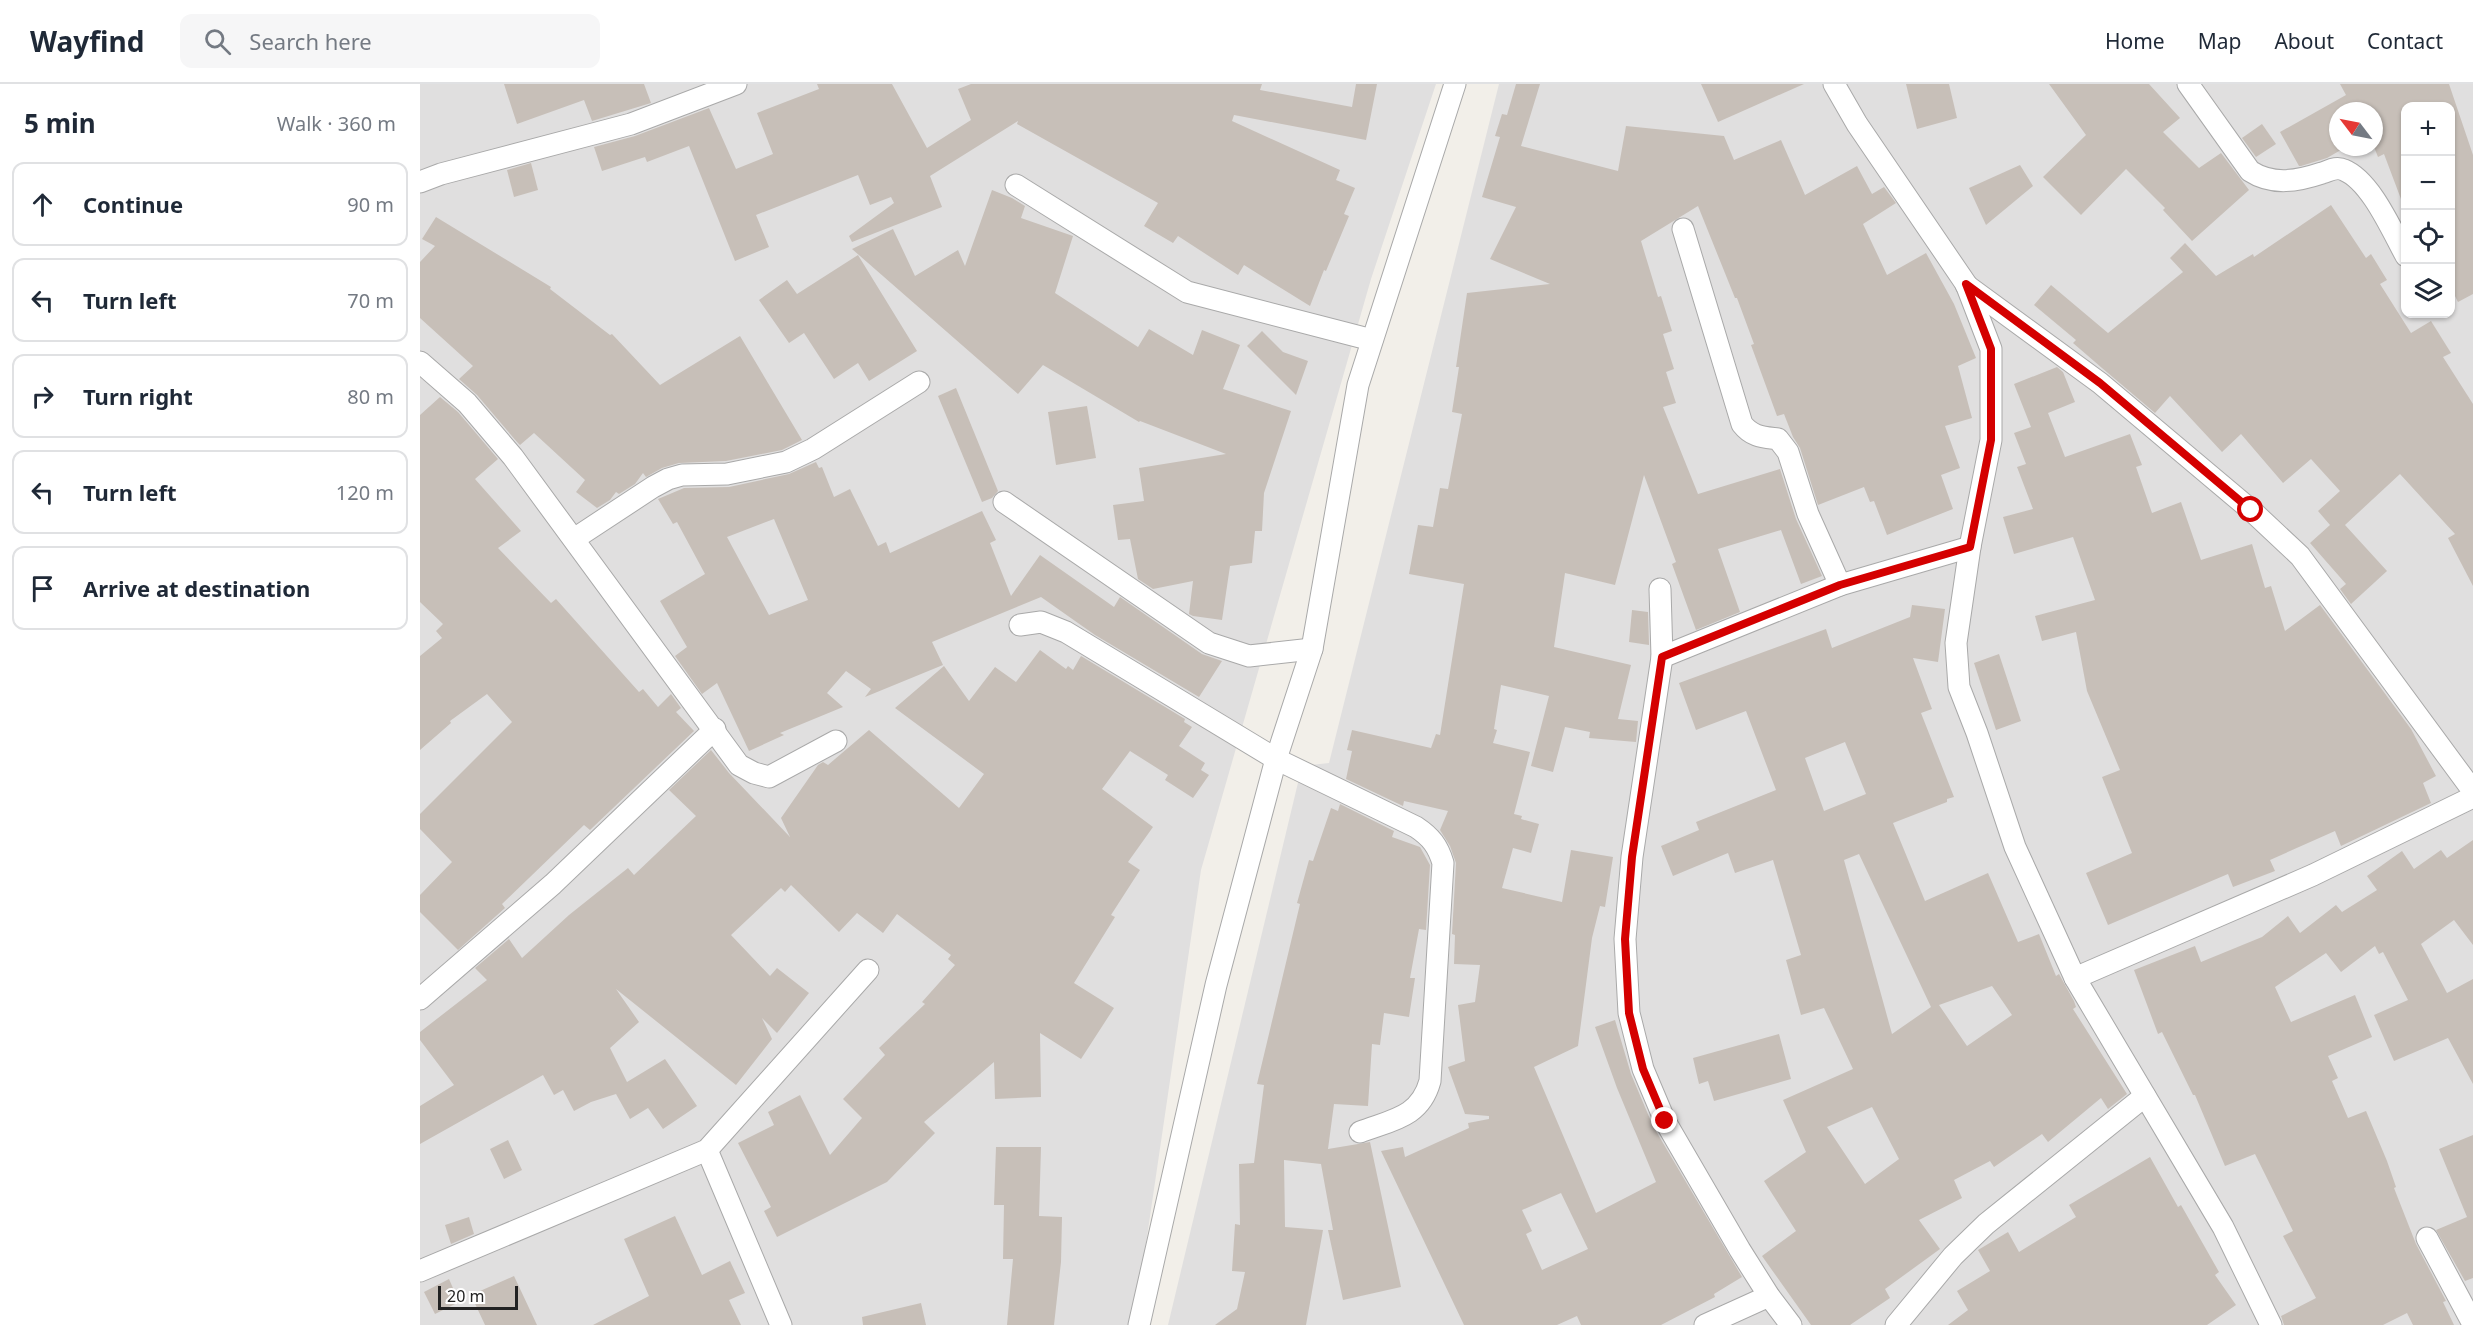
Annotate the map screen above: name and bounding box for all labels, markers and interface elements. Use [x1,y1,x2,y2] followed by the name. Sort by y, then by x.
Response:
[180,14,600,68] search box
[30,22,144,60] text: Wayfind
[201,25,234,58] icon: search
[249,26,372,56] text: Search here
[2105,27,2165,55] text: Home
[2198,27,2241,55] text: Map
[2274,27,2334,55] text: About
[2367,27,2443,55] text: Contact
[2329,102,2383,156] north arrow
[2401,102,2455,318] map controls
[2401,102,2455,156] button: +
[24,105,96,141] text: 5 min
[277,110,396,137] text: Walk · 360 m
[2401,156,2455,210] button: −
[26,188,59,221] icon: ahead
[83,189,183,219] text: Continue
[347,191,394,218] text: 90 m
[2401,210,2455,264] button: locate
[2401,264,2455,318] button: layers
[26,284,59,317] icon: left
[83,285,177,315] text: Turn left
[347,287,394,314] text: 70 m
[26,380,59,413] icon: right
[83,381,193,411] text: Turn right
[347,383,394,410] text: 80 m
[26,476,59,509] icon: left
[83,477,177,507] text: Turn left
[336,479,394,506] text: 120 m
[2237,496,2263,522] route start
[26,572,59,605] icon: arrive
[83,573,310,603] text: Arrive at destination
[1651,1107,1677,1133] route end
[438,1283,518,1310] scale bar
[447,1285,484,1307] text: 20 m

